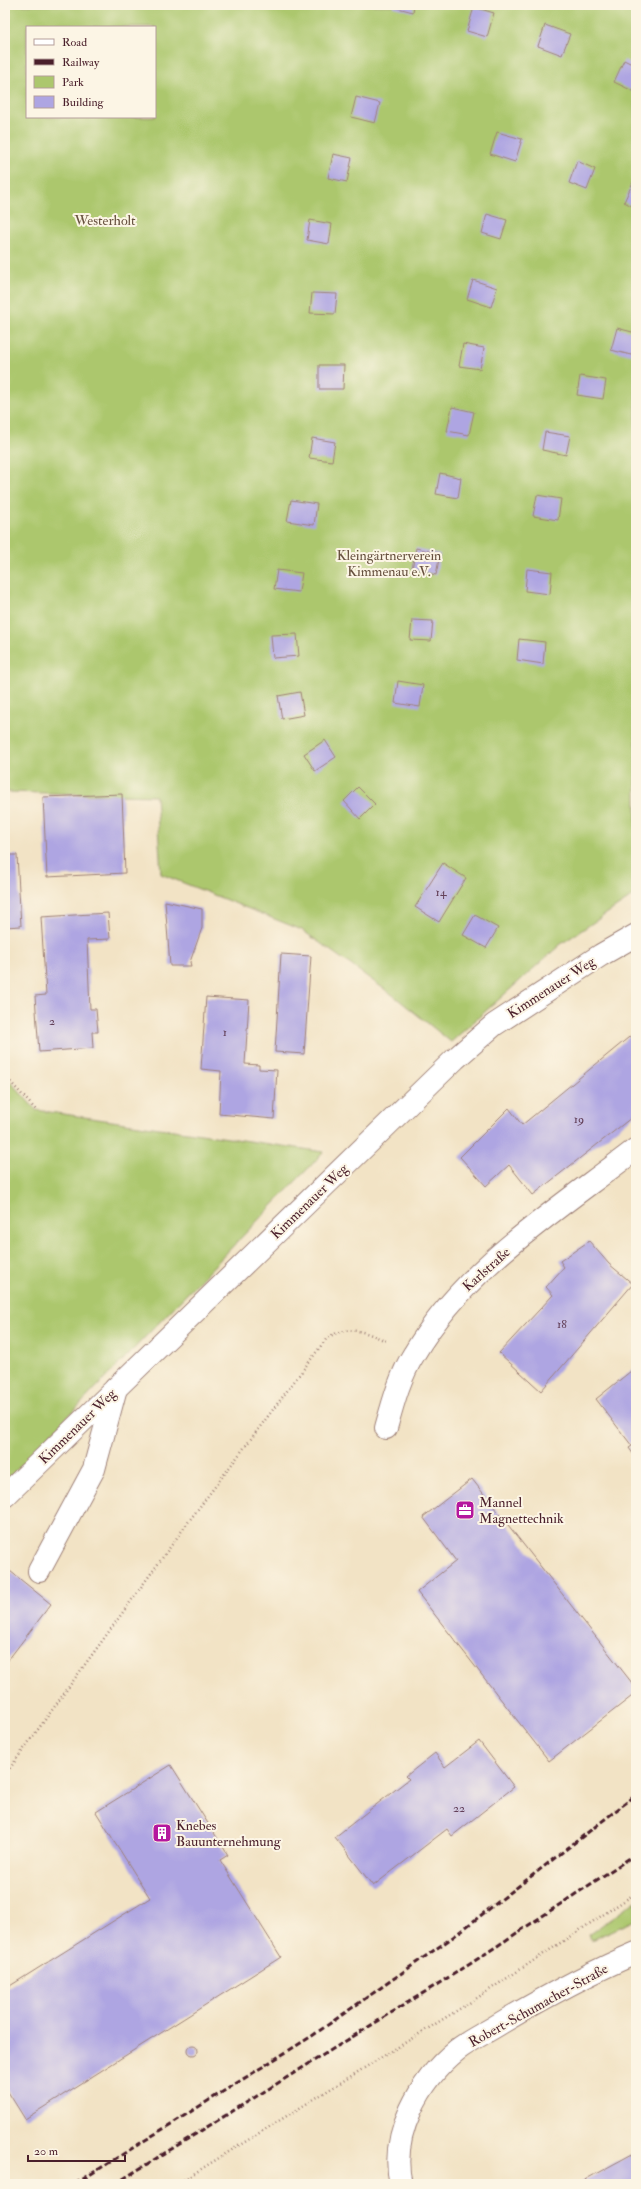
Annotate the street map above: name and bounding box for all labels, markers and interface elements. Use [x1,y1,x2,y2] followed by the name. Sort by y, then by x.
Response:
[26,26,156,118] legend
[62,35,87,50] text: Road
[62,55,100,70] text: Railway
[62,75,84,90] text: Park
[62,95,105,110] text: Building
[73,212,136,229] park label: Westerholt
[337,547,441,580] park label: Kleingärtnerverein Kimmenau e.V.
[436,885,447,900] house number: 14
[504,952,599,1022] street label: Kimmenauer Weg
[49,1014,55,1029] house number: 2
[223,1025,227,1040] house number: 1
[574,1112,584,1127] house number: 19
[267,1159,352,1243] street label: Kimmenauer Weg
[459,1244,514,1295] street label: Karlstraße
[557,1317,567,1332] house number: 18
[35,1384,120,1468] street label: Kimmenauer Weg
[479,1494,564,1527] place label: Mannel Magnettechnik
[454,1499,476,1521] office icon: Mannel Magnettechnik
[453,1801,465,1816] house number: 22
[176,1817,282,1850] place label: Knebes Bauunternehmung
[151,1822,173,1844] building icon: Knebes Bauunternehmung
[466,1960,611,2051] street label: Robert-Schumacher-Straße
[28,2137,125,2163] scale bar
[34,2144,59,2159] text: 20 m

